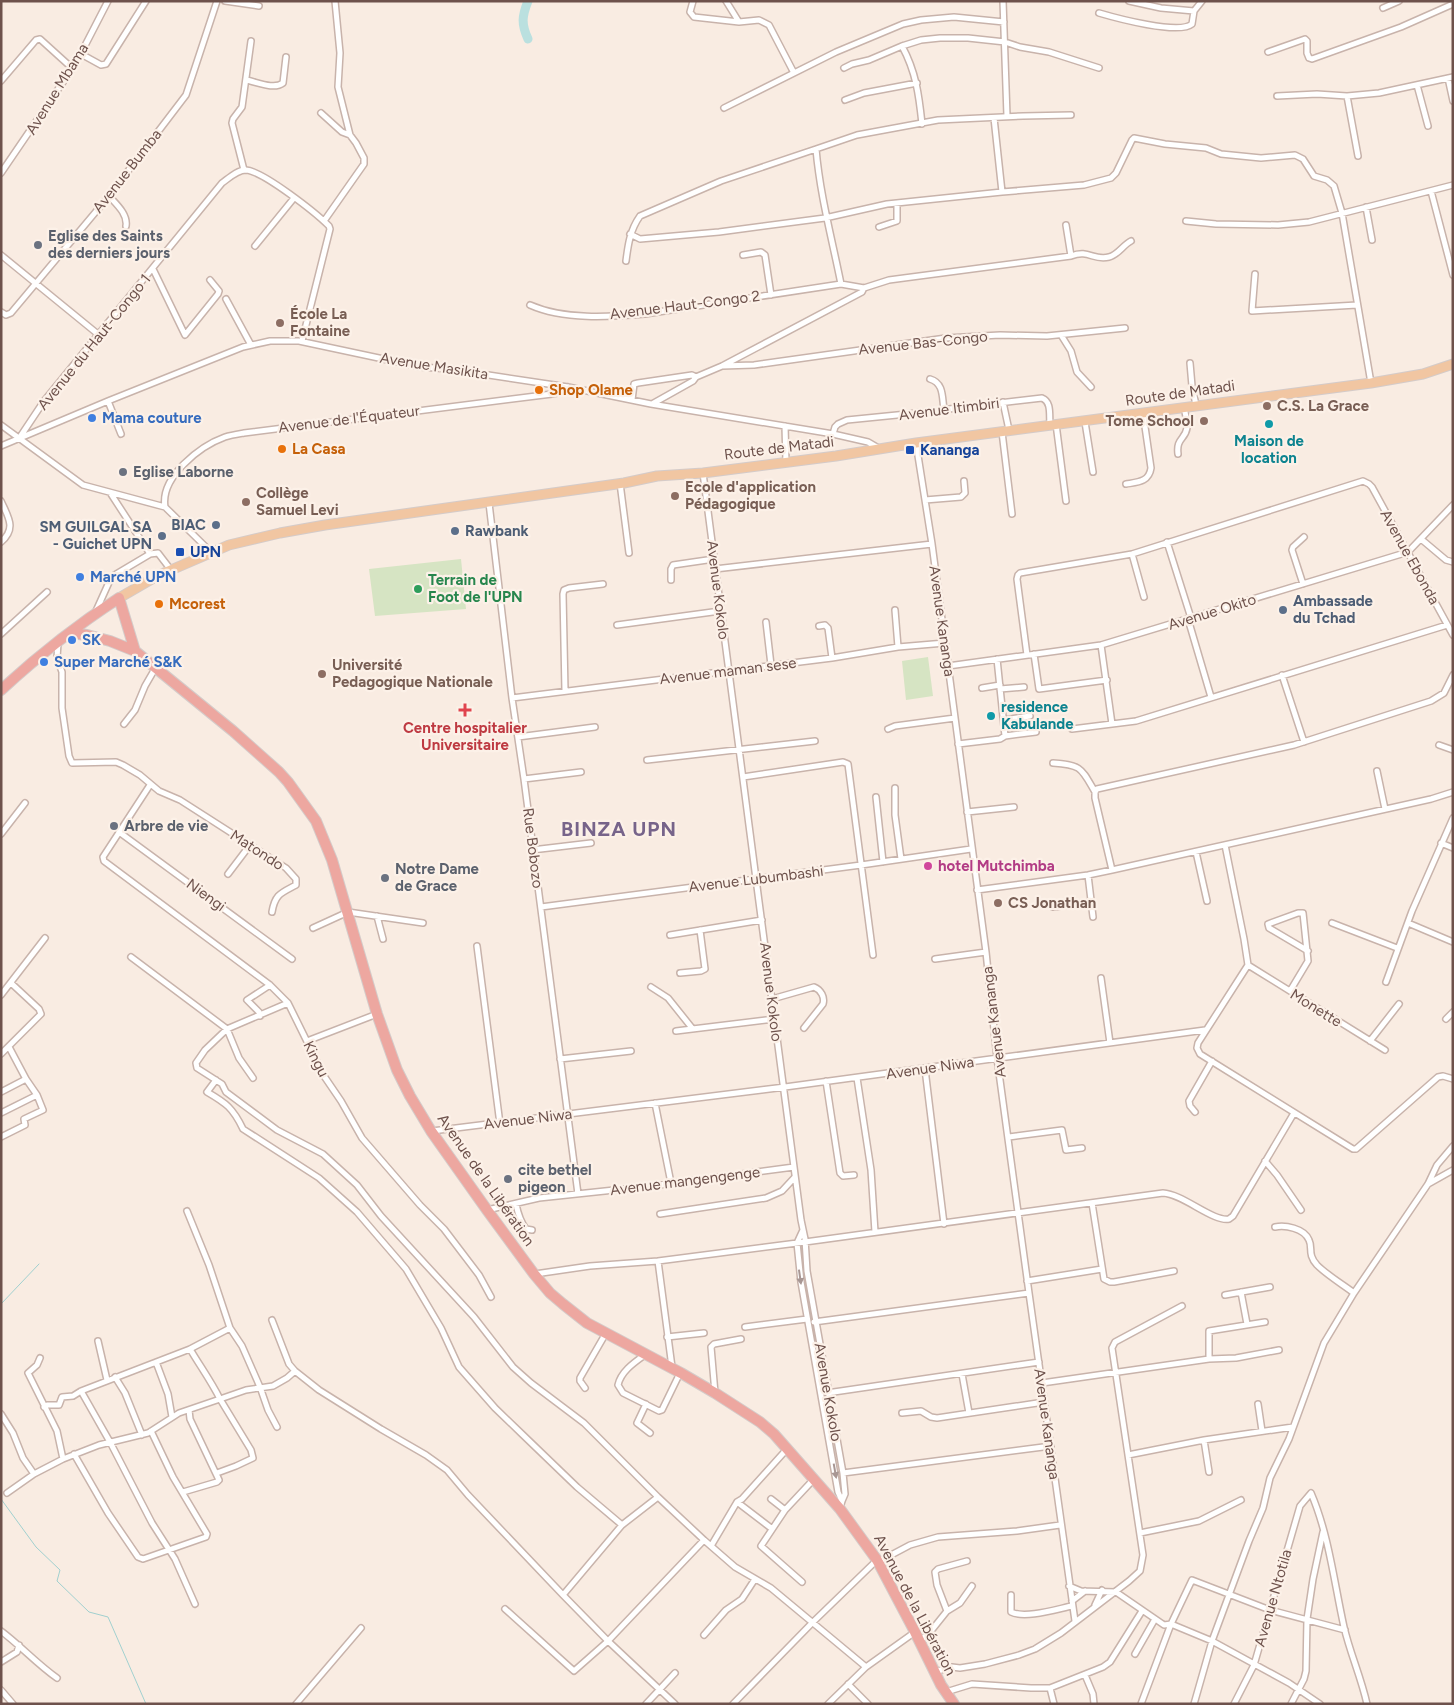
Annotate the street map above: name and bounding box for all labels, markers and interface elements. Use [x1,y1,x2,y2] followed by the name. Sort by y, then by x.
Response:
[22,40,92,138] street label: Avenue Mbama
[89,126,165,216] street label: Avenue Bumba
[48,227,170,262] place label: Eglise des Saints des derniers jours
[32,239,44,251] marker: Eglise des Saints des derniers jours
[34,270,154,414] street label: Avenue du Haut-Congo 1
[609,287,761,323] street label: Avenue Haut-Congo 2
[290,305,351,340] place label: École La Fontaine
[274,317,286,329] marker: École La Fontaine
[857,327,989,359] street label: Avenue Bas-Congo
[379,349,489,383] street label: Avenue Masikita
[1124,376,1236,410] street label: Route de Matadi
[549,381,634,399] place label: Shop Olame
[533,384,545,396] marker: Shop Olame
[898,394,1000,424] street label: Avenue Itimbiri
[1277,397,1370,415] place label: C.S. La Grace
[1261,400,1273,412] marker: C.S. La Grace
[277,401,421,437] street label: Avenue de l'Équateur
[102,409,202,427] place label: Mama couture
[86,412,98,424] marker: Mama couture
[1106,412,1194,430] place label: Tome School
[1198,415,1210,427] marker: Tome School
[1263,418,1275,430] marker: Maison de location
[723,432,835,464] street label: Route de Matadi
[1234,432,1305,467] place label: Maison de location
[292,440,345,458] place label: La Casa
[920,441,980,459] place label: Kananga
[276,443,288,455] marker: La Casa
[904,444,916,456] marker: Kananga
[133,463,234,481] place label: Eglise Laborne
[117,466,129,478] marker: Eglise Laborne
[685,478,816,513] place label: Ecole d'application Pédagogique
[256,484,339,519] place label: Collège Samuel Levi
[669,490,681,502] marker: Ecole d'application Pédagogique
[240,496,252,508] marker: Collège Samuel Levi
[1377,506,1443,608] street label: Avenue Ebonda
[171,516,206,534] place label: BIAC
[39,518,152,553] place label: SM GUILGAL SA - Guichet UPN
[210,519,222,531] marker: BIAC
[465,522,529,540] place label: Rawbank
[449,525,461,537] marker: Rawbank
[156,530,168,542] marker: SM GUILGAL SA - Guichet UPN
[703,539,733,641] street label: Avenue Kokolo
[190,543,221,561] place label: UPN
[174,546,186,558] marker: UPN
[925,564,959,678] street label: Avenue Kananga
[90,568,176,586] place label: Marché UPN
[74,571,86,583] marker: Marché UPN
[428,571,523,606] place label: Terrain de Foot de l'UPN
[412,583,424,595] marker: Terrain de Foot de l'UPN
[1166,590,1258,634] street label: Avenue Okito
[1293,592,1374,627] place label: Ambassade du Tchad
[169,595,226,613] place label: Mcorest
[153,598,165,610] marker: Mcorest
[1277,604,1289,616] marker: Ambassade du Tchad
[82,631,101,649] place label: SK
[66,634,78,646] marker: SK
[54,653,182,671] place label: Super Marché S&K
[659,654,797,688] street label: Avenue maman sese
[38,656,50,668] marker: Super Marché S&K
[332,656,494,691] place label: Université Pedagogique Nationale
[316,668,328,680] marker: Université Pedagogique Nationale
[1001,698,1074,733] place label: residence Kabulande
[458,703,472,717] marker: Centre hospitalier Universitaire
[985,710,997,722] marker: residence Kabulande
[403,719,527,754] place label: Centre hospitalier Universitaire
[519,807,547,890] street label: Rue Bobozo
[124,817,209,835] place label: Arbre de vie
[561,817,677,841] district label: BINZA UPN
[108,820,120,832] marker: Arbre de vie
[227,826,288,874] street label: Matondo
[938,857,1055,875] place label: hotel Mutchimba
[395,860,479,895] place label: Notre Dame de Grace
[922,860,934,872] marker: hotel Mutchimba
[688,862,824,896] street label: Avenue Lubumbashi
[379,872,391,884] marker: Notre Dame de Grace
[183,875,229,915] street label: Niengi
[1008,894,1096,912] place label: CS Jonathan
[992,897,1004,909] marker: CS Jonathan
[756,941,786,1043] street label: Avenue Kokolo
[978,965,1010,1079] street label: Avenue Kananga
[1287,985,1345,1031] street label: Monette
[299,1038,333,1080] street label: Kingu
[885,1053,975,1083] street label: Avenue Niwa
[483,1105,573,1133] street label: Avenue Niwa
[434,1111,538,1249] street label: Avenue de la Libération
[518,1161,592,1196] place label: cite bethel pigeon
[609,1163,761,1199] street label: Avenue mangengenge
[502,1173,514,1185] marker: cite bethel pigeon
[796,1269,804,1285] one-way arrow
[810,1341,846,1443] street label: Avenue Kokolo
[1030,1367,1064,1481] street label: Avenue Kananga
[831,1464,839,1480] one-way arrow
[870,1531,960,1679] street label: Avenue de la Libération
[1251,1547,1295,1649] street label: Avenue Ntotila

